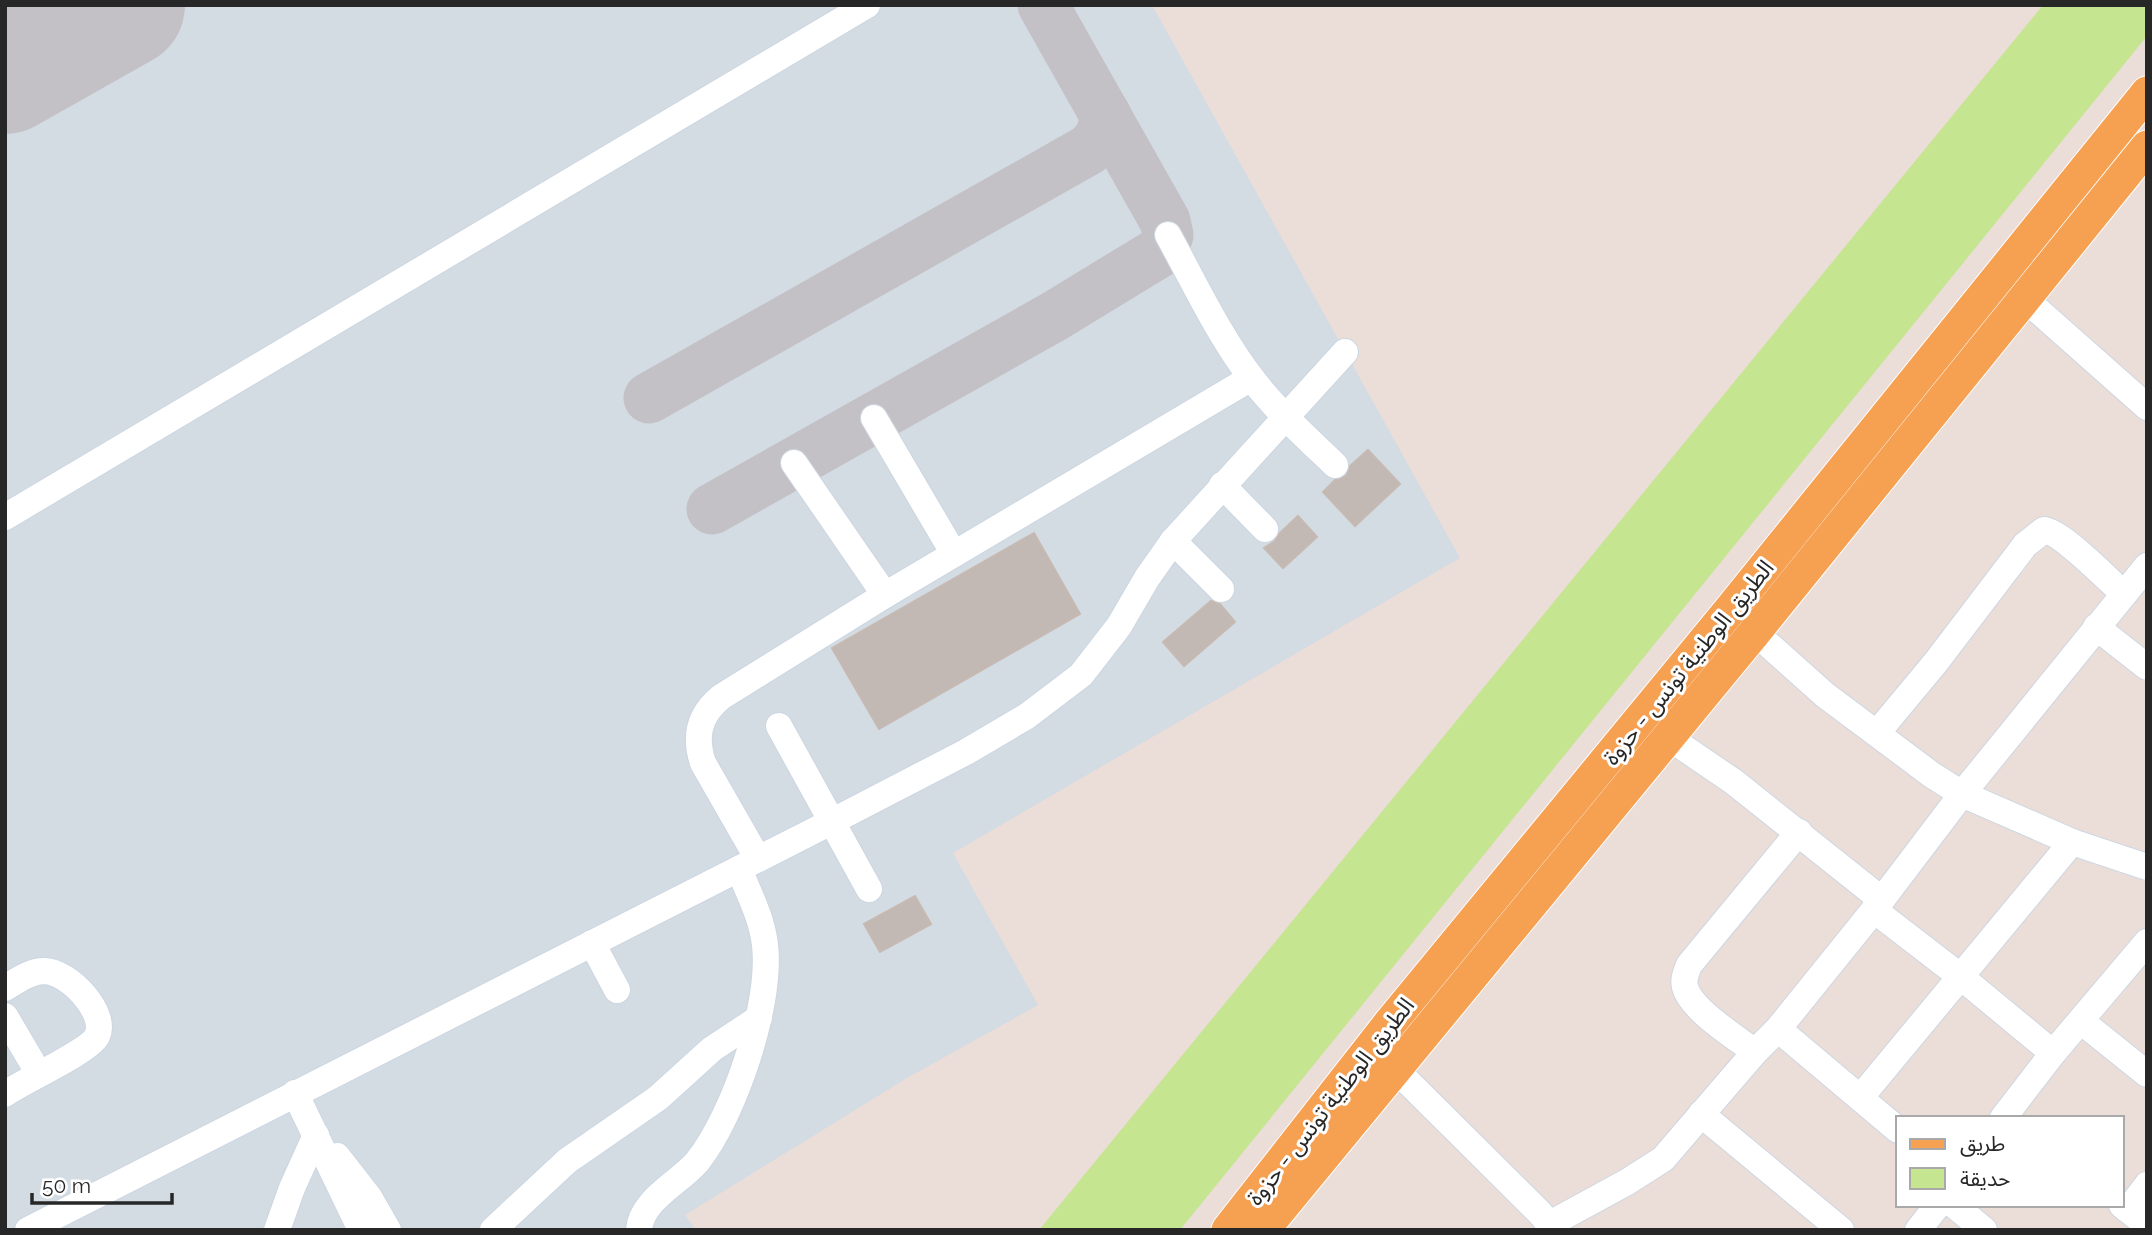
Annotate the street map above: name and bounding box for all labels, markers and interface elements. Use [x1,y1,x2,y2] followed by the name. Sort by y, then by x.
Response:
[1597,554,1780,770] street label: الطريق الوطنية تونس - حزوة
[1241,992,1420,1211] street label: الطريق الوطنية تونس - حزوة
[1896,1116,2124,1207] legend
[1960,1131,2005,1157] text: طريق
[32,1162,172,1206] scale bar
[1960,1166,2010,1191] text: حديقة
[42,1173,91,1198] text: 50 m

